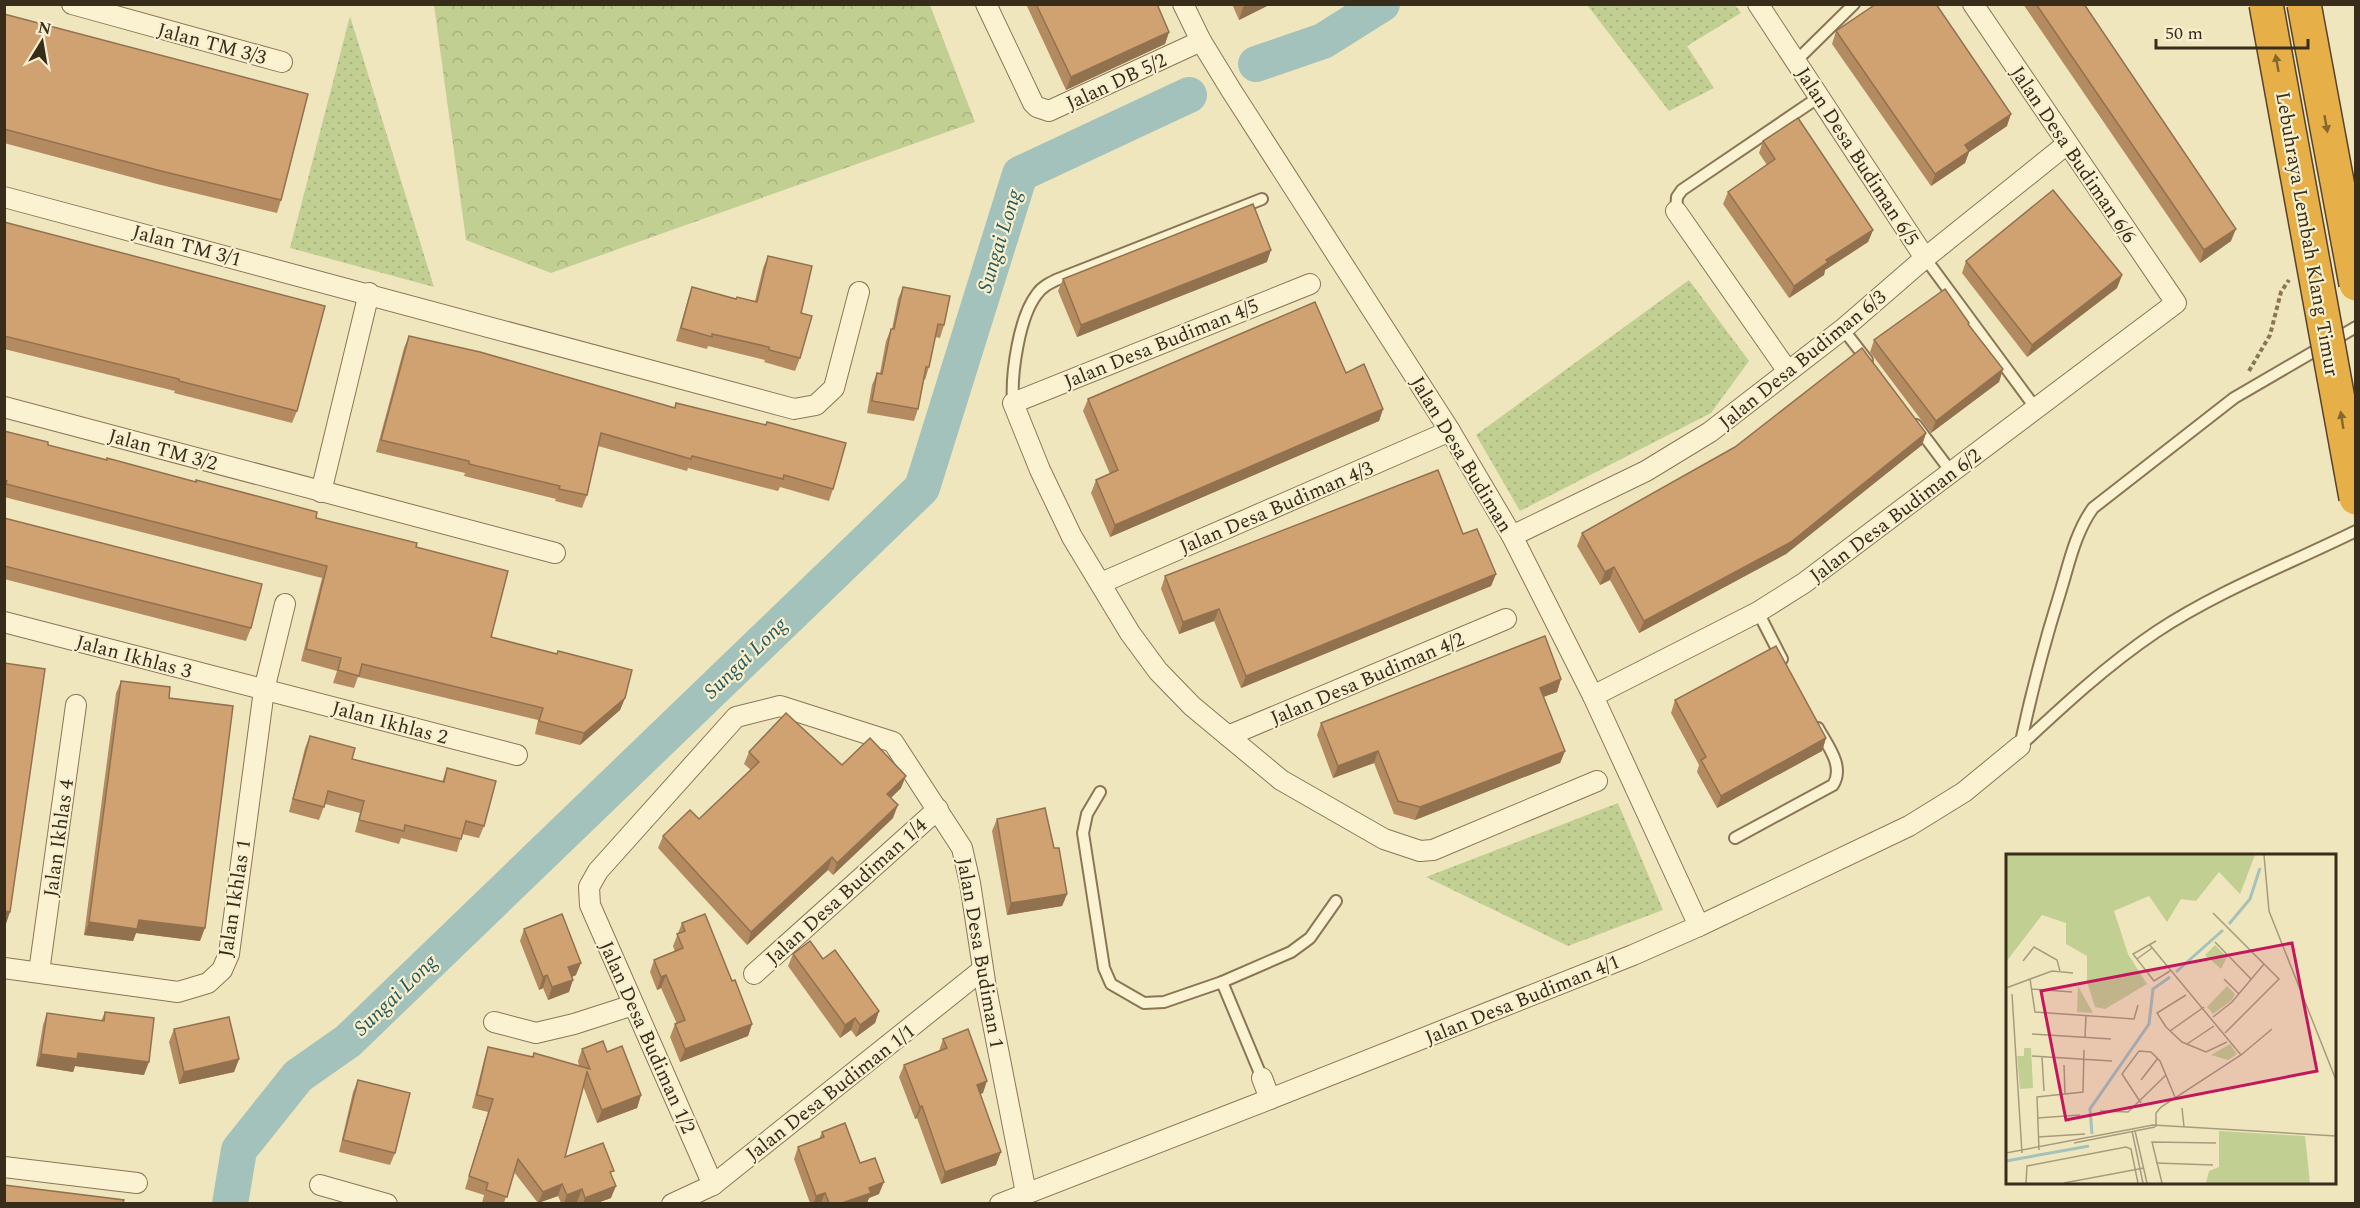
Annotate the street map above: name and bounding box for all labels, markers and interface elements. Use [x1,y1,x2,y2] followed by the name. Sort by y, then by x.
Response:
[12,12,72,72] north arrow
[2156,12,2308,50] scale bar
[36,15,53,41] text: N
[154,15,270,73] street label: Jalan TM 3/3
[2165,20,2203,47] text: 50 m
[1061,46,1172,118] street label: Jalan DB 5/2
[2272,53,2281,72] one-way arrow
[2003,60,2144,249] street label: Jalan Desa Budiman 6/6
[1788,61,1926,252] street label: Jalan Desa Budiman 6/5
[2267,89,2347,379] street label: Lebuhraya Lembah Klang Timur
[2322,115,2331,134] one-way arrow
[969,185,1031,297] water label: Sungai Long
[129,217,245,275] street label: Jalan TM 3/1
[1712,283,1893,437] street label: Jalan Desa Budiman 6/3
[1059,291,1263,397] street label: Jalan Desa Budiman 4/5
[1402,370,1520,539] street label: Jalan Desa Budiman
[2338,410,2347,429] one-way arrow
[105,421,221,479] street label: Jalan TM 3/2
[1803,441,1988,590] street label: Jalan Desa Budiman 6/2
[1175,453,1378,562] street label: Jalan Desa Budiman 4/3
[696,610,795,707] water label: Sungai Long
[1266,624,1469,733] street label: Jalan Desa Budiman 4/2
[72,627,195,687] street label: Jalan Ikhlas 3
[328,693,451,753] street label: Jalan Ikhlas 2
[36,777,82,899] street label: Jalan Ikhlas 4
[759,811,934,973] street label: Jalan Desa Budiman 1/4
[211,837,259,959] street label: Jalan Ikhlas 1
[2006,854,2336,1184] inset map
[948,855,1012,1051] street label: Jalan Desa Budiman 1
[591,936,703,1139] street label: Jalan Desa Budiman 1/2
[346,947,445,1044] water label: Sungai Long
[1420,947,1624,1053] street label: Jalan Desa Budiman 4/1
[739,1017,922,1169] street label: Jalan Desa Budiman 1/1

